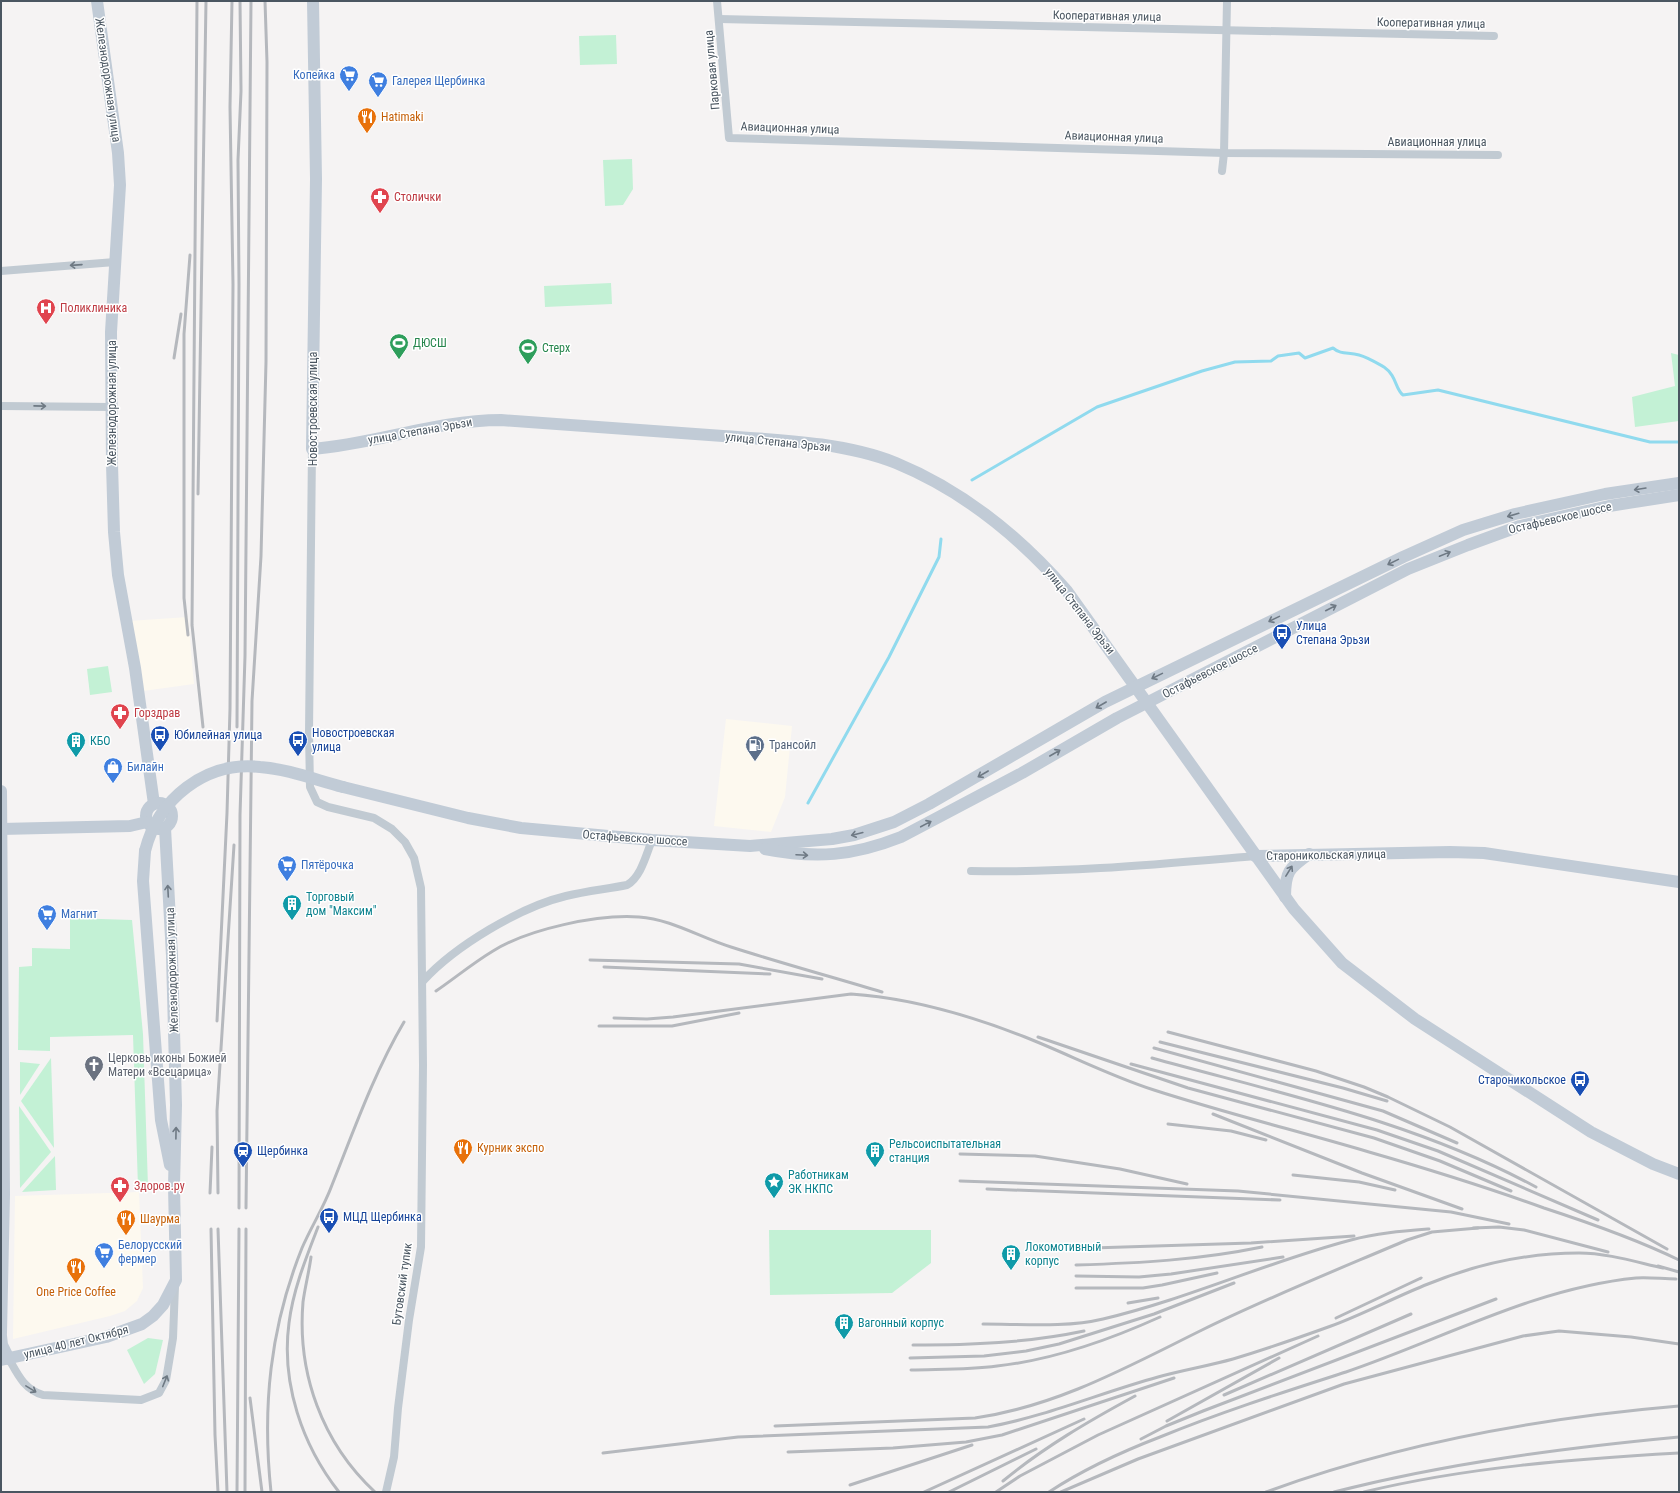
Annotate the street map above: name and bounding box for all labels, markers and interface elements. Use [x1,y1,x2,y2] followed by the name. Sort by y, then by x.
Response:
[1053,8,1162,24] street label: Кооперативная улица
[1377,15,1486,31] street label: Кооперативная улица
[92,17,124,143] street label: Железнодорожная улица
[702,29,722,111] street label: Парковая улица
[338,64,360,92] supermarket icon: Копейка
[293,68,335,82] place label: Копейка
[367,70,389,98] supermarket icon: Галерея Щербинка
[392,74,486,88] place label: Галерея Щербинка
[356,106,378,134] restaurant icon: Hatimaki
[381,110,423,124] place label: Hatimaki
[740,119,840,137] street label: Авиационная улица
[1064,128,1164,146] street label: Авиационная улица
[1388,135,1487,149] street label: Авиационная улица
[369,186,391,214] pharmacy icon: Столички
[394,190,441,204] place label: Столички
[70,262,83,269] one-way arrow
[35,297,57,325] hospital icon: Поликлиника
[60,301,128,315] place label: Поликлиника
[388,332,410,360] sports icon: ДЮСШ
[413,336,447,350] place label: ДЮСШ
[517,337,539,365] sports icon: Стерх
[105,340,119,466] street label: Железнодорожная улица
[542,341,570,355] place label: Стерх
[306,352,320,466] street label: Новостроевская улица
[33,402,46,410] one-way arrow
[367,415,473,447] street label: улица Степана Эрьзи
[725,430,831,454] street label: улица Степана Эрьзи
[1634,485,1647,493] one-way arrow
[1507,499,1613,537] street label: Остафьевское шоссе
[1507,512,1520,519] one-way arrow
[1439,550,1451,557] one-way arrow
[1387,559,1399,566] one-way arrow
[1042,565,1118,657] street label: улица Степана Эрьзи
[1325,604,1337,612] one-way arrow
[1268,616,1280,623] one-way arrow
[1296,619,1370,647] place label: Улица Степана Эрьзи
[1271,622,1293,650] bus stop icon: Улица Степана Эрьзи
[1160,641,1260,701] street label: Остафьевское шоссе
[1151,673,1163,680] one-way arrow
[1095,701,1107,709] one-way arrow
[109,702,131,730] pharmacy icon: Горздрав
[134,706,180,720] place label: Горздрав
[149,724,171,752] bus stop icon: Юбилейная улица
[312,726,395,754] place label: Новостроевская улица
[174,728,263,742] place label: Юбилейная улица
[287,729,309,757] bus stop icon: Новостроевская улица
[65,730,87,758] building icon: КБО
[90,734,111,748] place label: КБО
[744,734,766,762] fuel station icon: Трансойл
[769,738,816,752] place label: Трансойл
[1049,749,1061,757] one-way arrow
[102,756,124,784] shop icon: Билайн
[127,760,164,774] place label: Билайн
[977,770,989,778] one-way arrow
[920,820,932,827] one-way arrow
[582,827,688,849] street label: Остафьевское шоссе
[850,831,863,838] one-way arrow
[1266,847,1386,863] street label: Староникольская улица
[795,851,808,858] one-way arrow
[276,854,298,882] supermarket icon: Пятёрочка
[301,858,354,872] place label: Пятёрочка
[1285,866,1294,877] one-way arrow
[165,885,172,898] one-way arrow
[306,890,377,918] place label: Торговый дом "Максим"
[281,893,303,921] building icon: Торговый дом "Максим"
[36,903,58,931] supermarket icon: Магнит
[61,907,98,921] place label: Магнит
[163,907,181,1033] street label: Железнодорожная улица
[108,1051,227,1079] place label: Церковь иконы Божией Матери «Всецарица»
[83,1054,105,1082] church icon: Церковь иконы Божией Матери «Всецарица»
[1569,1069,1591,1097] bus stop icon: Староникольское
[1478,1073,1566,1087] place label: Староникольское
[172,1127,180,1140] one-way arrow
[452,1137,474,1165] restaurant icon: Курник экспо
[889,1137,1001,1165] place label: Рельсоиспытательная станция
[232,1140,254,1168] station icon: Щербинка
[864,1140,886,1168] building icon: Рельсоиспытательная станция
[477,1141,544,1155] place label: Курник экспо
[257,1144,308,1158] place label: Щербинка
[788,1168,849,1196] place label: Работникам ЭК НКПС
[763,1171,785,1199] place icon: Работникам ЭК НКПС
[109,1175,131,1203] pharmacy icon: Здоров.ру
[134,1179,185,1193] place label: Здоров.ру
[318,1206,340,1234] bus stop icon: МЦД Щербинка
[115,1208,137,1236] restaurant icon: Шаурма
[343,1210,422,1224] place label: МЦД Щербинка
[140,1212,180,1226] place label: Шаурма
[118,1238,182,1266] place label: Белорусский фермер
[1025,1240,1101,1268] place label: Локомотивный корпус
[93,1241,115,1269] supermarket icon: Белорусский фермер
[389,1242,415,1326] street label: Бутовский тупик
[1000,1243,1022,1271] building icon: Локомотивный корпус
[65,1256,87,1284] restaurant icon: One Price Coffee
[36,1285,116,1299] place label: One Price Coffee
[833,1312,855,1340] building icon: Вагонный корпус
[858,1316,945,1330] place label: Вагонный корпус
[22,1322,130,1362] street label: улица 40 лет Октября
[161,1375,169,1387] one-way arrow
[25,1386,37,1394] one-way arrow

